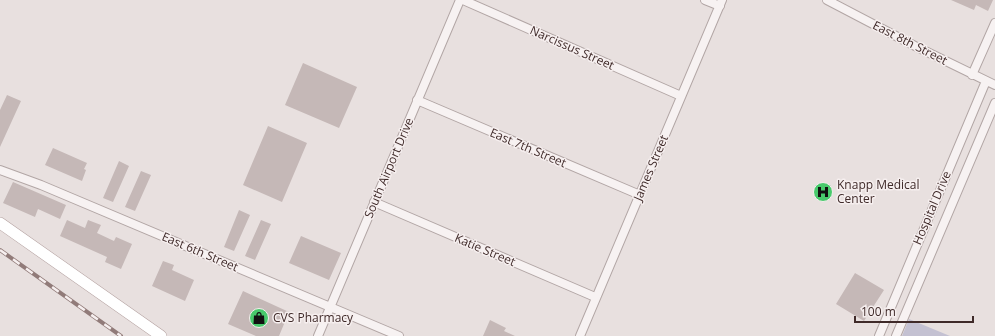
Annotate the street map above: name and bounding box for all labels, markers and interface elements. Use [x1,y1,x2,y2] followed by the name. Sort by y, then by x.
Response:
[870,16,950,69] street label: East 8th Street
[527,21,617,74] street label: Narcissus Street
[360,115,417,221] street label: South Airport Drive
[487,124,569,171] street label: East 7th Street
[629,132,672,204] street label: James Street
[908,168,955,247] street label: Hospital Drive
[837,176,920,207] place label: Knapp Medical Center
[812,181,834,203] hospital icon: Knapp Medical Center
[159,228,241,275] street label: East 6th Street
[452,229,518,270] street label: Katie Street
[855,298,973,324] scale bar
[861,303,896,320] text: 100 m
[248,307,270,329] shop icon: CVS Pharmacy
[273,309,354,326] place label: CVS Pharmacy

